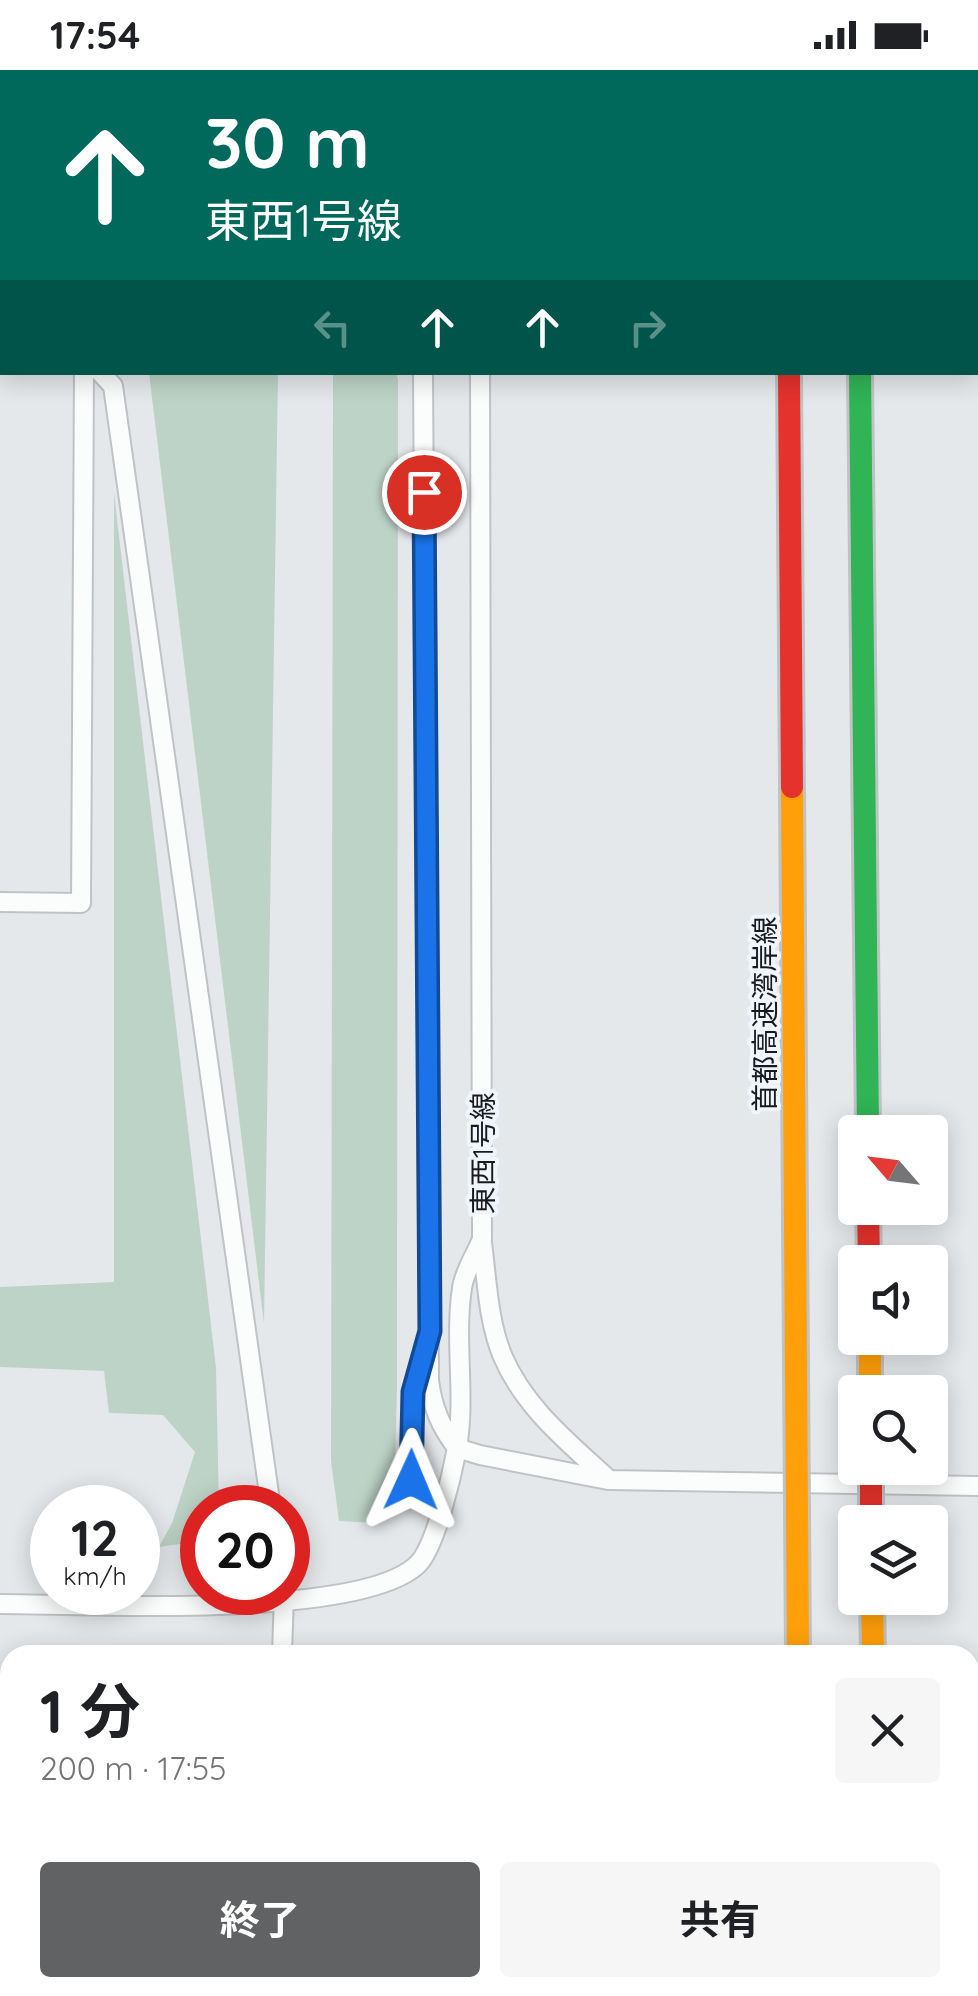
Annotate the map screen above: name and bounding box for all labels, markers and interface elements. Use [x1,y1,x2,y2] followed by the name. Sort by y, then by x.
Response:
[50,11,140,59] text: 17:54
[205,98,370,186] text: 30 m
[40,110,170,240] icon: ahead
[205,192,402,248] text: 東西1号線
[305,300,360,355] icon: left
[410,300,465,355] icon: ahead
[515,300,570,355] icon: ahead
[620,300,675,355] icon: right
[382,450,467,535] pin
[397,465,452,520] icon: arrive
[747,916,782,1112] street label: 首都高速湾岸線
[465,1092,500,1214] street label: 東西1号線
[838,1115,948,1225] north arrow
[838,1115,948,1615] map controls
[838,1245,948,1355] button: sound
[838,1375,948,1485] button: search
[359,1428,463,1532] position arrow
[180,1485,310,1615] speed limit sign: 20
[838,1505,948,1615] button: layers
[71,1506,119,1569] text: 12
[63,1560,127,1591] text: km/h
[40,1673,140,1748] text: 1 分
[835,1678,940,1783] button: close
[40,1748,227,1788] text: 200 m · 17:55
[40,1862,480,1977] button: 終了
[500,1862,940,1977] button: 共有

